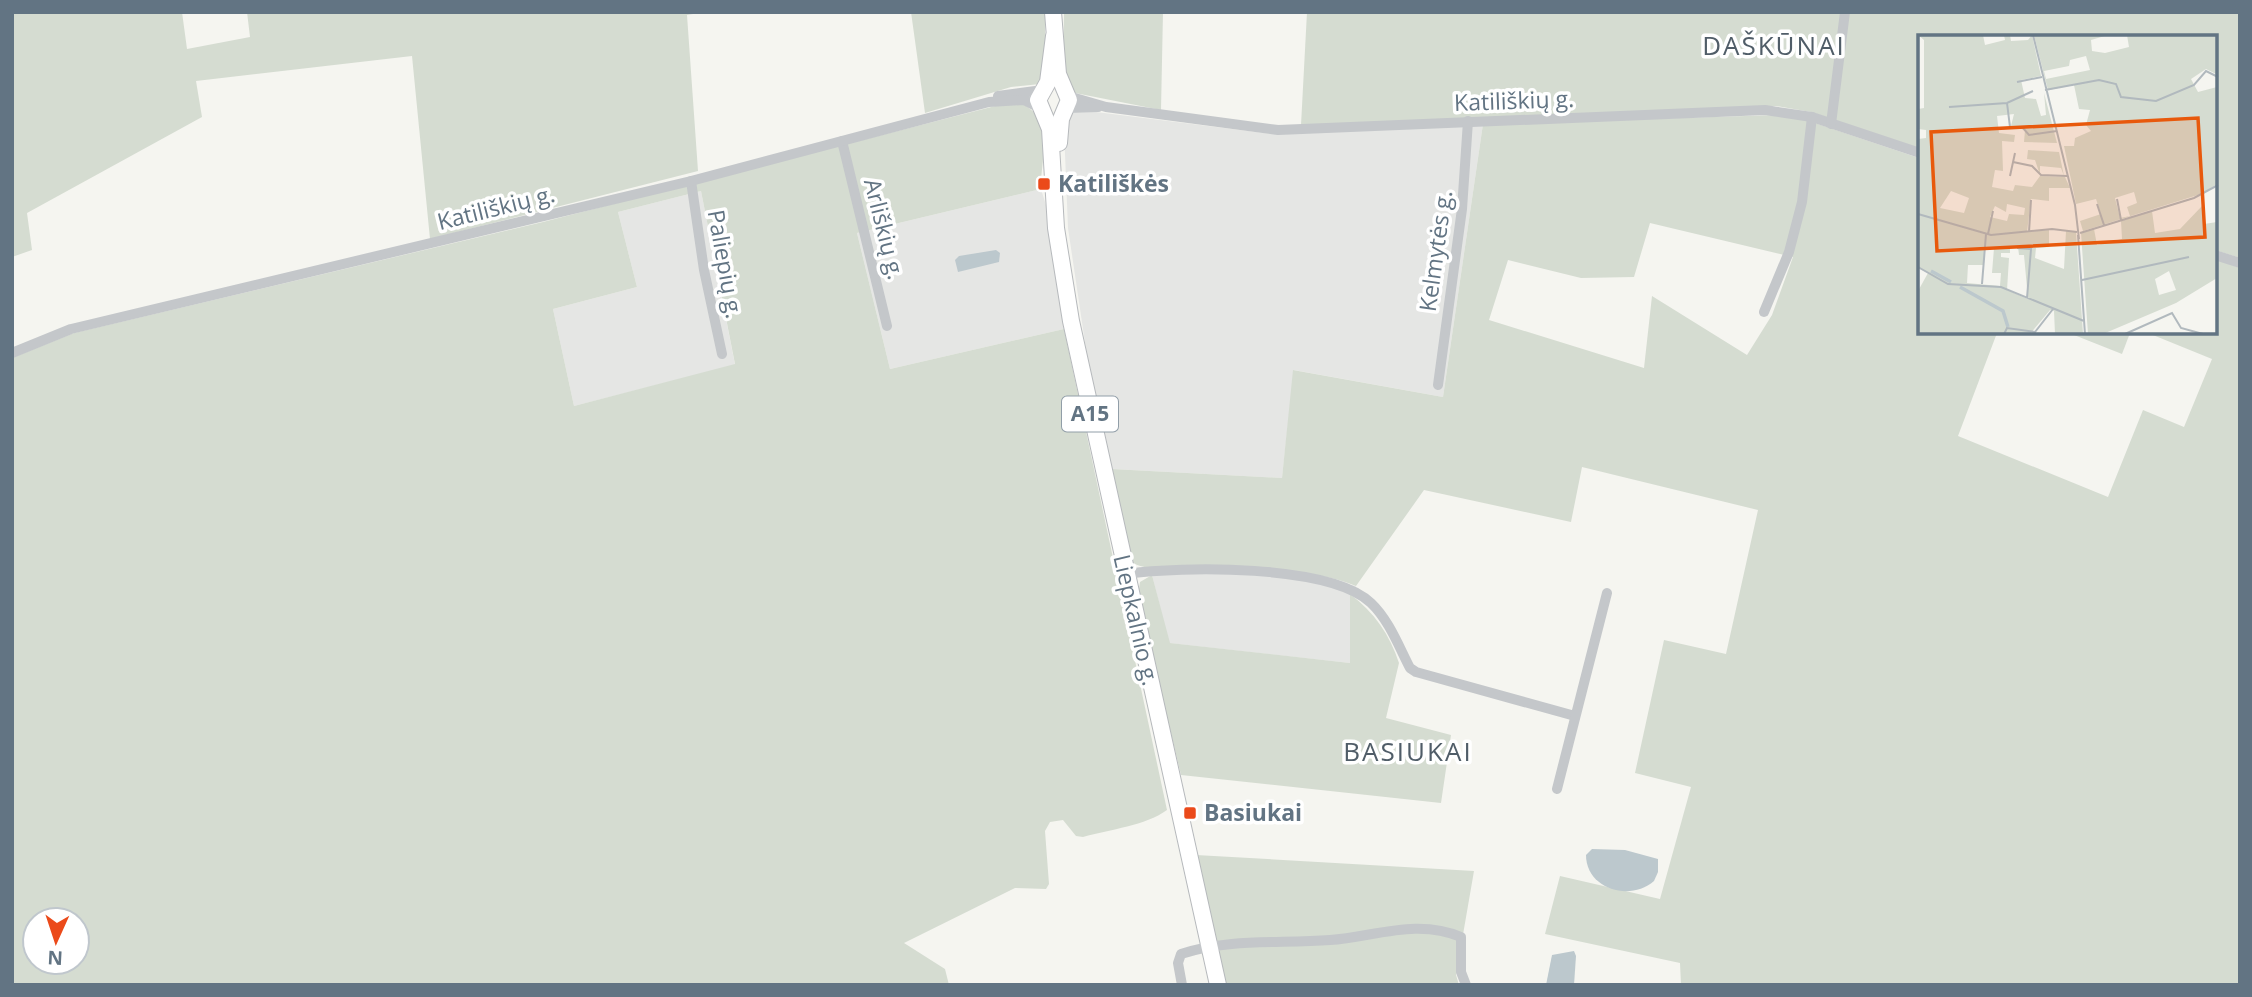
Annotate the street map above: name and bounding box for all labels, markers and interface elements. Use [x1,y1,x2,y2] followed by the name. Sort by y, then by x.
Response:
[1702,27,1846,63] district label: DAŠKŪNAI
[1918,35,2217,334] inset map
[1453,82,1574,118] street label: Katiliškių g.
[1058,167,1169,199] place label: Katiliškės
[857,175,913,283] street label: Arliškių g.
[1036,176,1052,192] marker: Katiliškės
[434,177,558,237] street label: Katiliškių g.
[1411,188,1459,314] street label: Kelmytės g.
[701,207,751,321] street label: Paliepių g.
[1062,396,1118,432] road number: A15
[1106,551,1168,689] street label: Liepkalnio g.
[1343,733,1473,769] district label: BASIUKAI
[1204,796,1302,828] place label: Basiukai
[1182,805,1198,821] marker: Basiukai
[21,906,91,976] north arrow
[47,945,64,971] text: N

